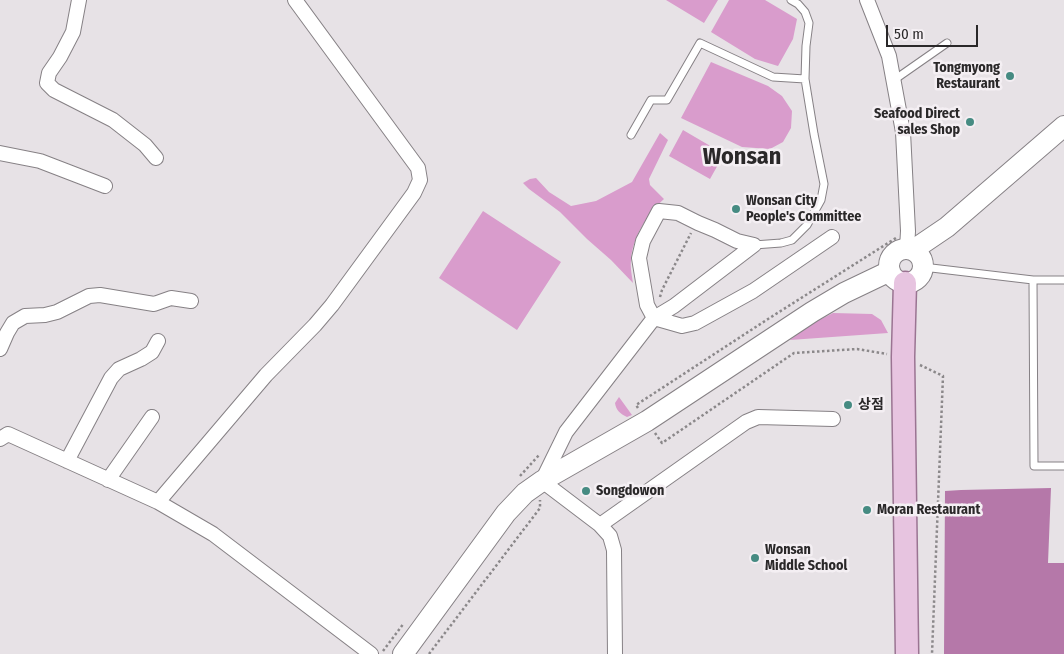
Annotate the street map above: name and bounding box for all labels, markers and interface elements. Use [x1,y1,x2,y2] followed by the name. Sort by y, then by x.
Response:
[889,15,982,47] scale bar
[894,25,924,43] text: 50 m
[933,60,1000,92] place label: Tongmyong Restaurant
[1004,70,1016,82] marker: Tongmyong Restaurant
[874,106,960,138] place label: Seafood Direct sales Shop
[964,116,976,128] marker: Seafood Direct sales Shop
[703,143,781,171] district label: Wonsan
[746,193,861,226] place label: Wonsan City People's Committee
[730,203,742,215] marker: Wonsan City People's Committee
[858,397,884,413] place label: 상점
[842,399,854,411] marker: 상점
[596,483,664,499] place label: Songdowon
[580,485,592,497] marker: Songdowon
[877,502,980,518] place label: Moran Restaurant
[861,504,873,516] marker: Moran Restaurant
[765,542,847,574] place label: Wonsan Middle School
[749,552,761,564] marker: Wonsan Middle School

